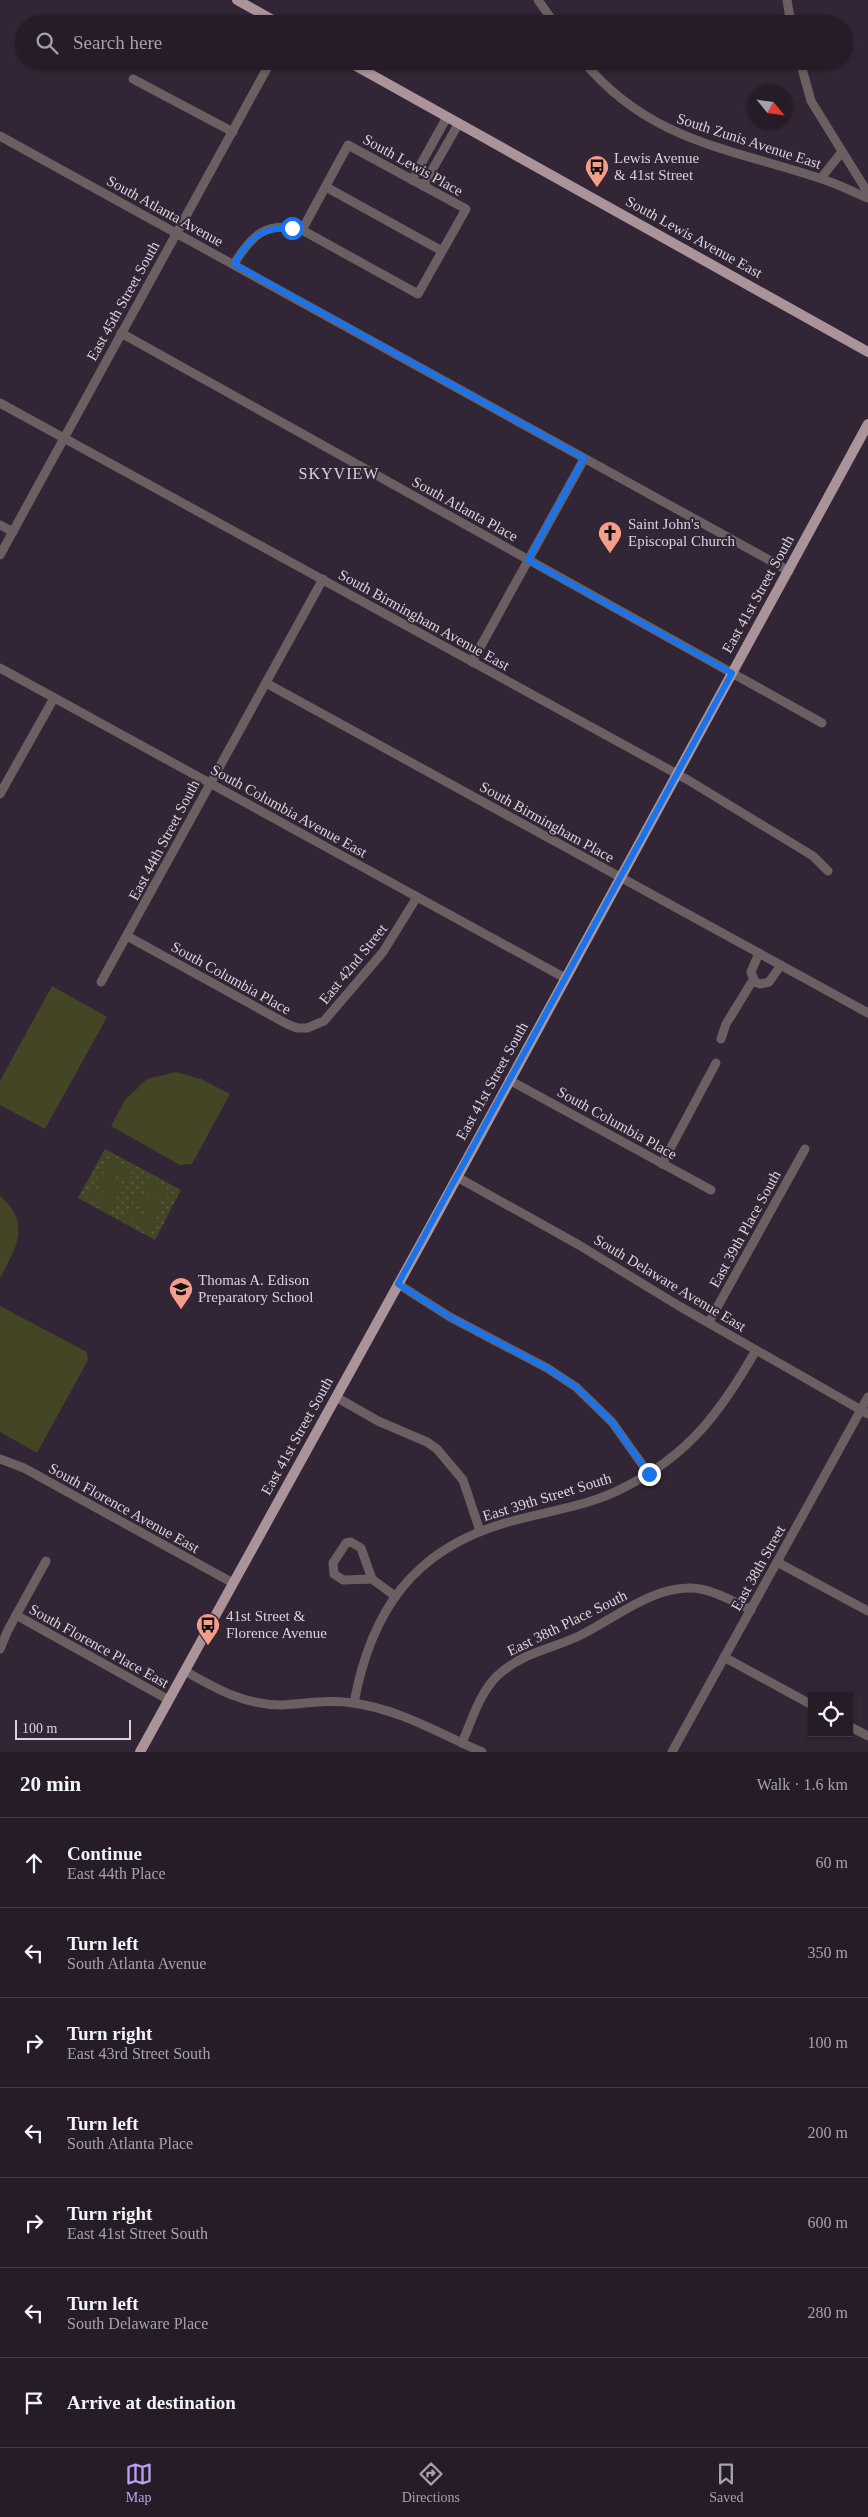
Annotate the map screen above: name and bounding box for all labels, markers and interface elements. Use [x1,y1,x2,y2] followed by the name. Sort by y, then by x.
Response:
[15,15,853,70] search box
[33,29,61,57] icon: search
[73,32,162,53] text: Search here
[748,85,793,130] north arrow
[675,110,824,172] street label: South Zunis Avenue East
[360,131,466,199] street label: South Lewis Place
[614,150,699,183] place label: Lewis Avenue & 41st Street
[584,154,610,188] bus stop icon: Lewis Avenue & 41st Street
[104,172,226,250] street label: South Atlanta Avenue
[623,193,766,282] street label: South Lewis Avenue East
[281,217,304,240] route start
[84,238,163,363] street label: East 45th Street South
[299,465,379,482] district label: SKYVIEW
[409,473,521,545] street label: South Atlanta Place
[628,516,736,549] place label: Saint John's Episcopal Church
[597,520,623,554] church icon: Saint John's Episcopal Church
[719,532,797,656] street label: East 41st Street South
[336,566,513,674] street label: South Birmingham Avenue East
[208,761,371,861] street label: South Columbia Avenue East
[126,777,203,903] street label: East 44th Street South
[477,778,617,866] street label: South Birmingham Place
[316,920,391,1007] street label: East 42nd Street
[168,938,294,1018] street label: South Columbia Place
[453,1019,531,1143] street label: East 41st Street South
[554,1083,680,1163] street label: South Columbia Place
[706,1167,784,1290] street label: East 39th Place South
[591,1231,750,1335] street label: South Delaware Avenue East
[198,1272,313,1305] place label: Thomas A. Edison Preparatory School
[168,1276,194,1310] school or university icon: Thomas A. Edison Preparatory School
[258,1374,336,1498] street label: East 41st Street South
[46,1460,203,1556] street label: South Florence Avenue East
[638,1463,661,1486] route end
[481,1470,614,1524] street label: East 39th Street South
[728,1522,788,1613] street label: East 38th Street
[505,1587,630,1659] street label: East 38th Place South
[26,1601,172,1691] street label: South Florence Place East
[226,1608,327,1641] place label: 41st Street & Florence Avenue
[195,1612,221,1646] bus stop icon: 41st Street & Florence Avenue
[808,1692,853,1737] map controls
[808,1692,853,1737] button: locate
[15,1717,131,1740] scale bar
[22,1721,57,1736] text: 100 m
[20,1772,81,1796] text: 20 min
[757,1776,848,1793] text: Walk · 1.6 km
[67,1843,142,1864] text: Continue
[20,1849,48,1877] icon: ahead
[816,1854,848,1871] text: 60 m
[67,1865,166,1882] text: East 44th Place
[67,1933,139,1954] text: Turn left
[20,1939,48,1967] icon: left
[808,1944,848,1961] text: 350 m
[67,1955,206,1972] text: South Atlanta Avenue
[67,2023,152,2044] text: Turn right
[20,2029,48,2057] icon: right
[808,2034,848,2051] text: 100 m
[67,2045,211,2062] text: East 43rd Street South
[67,2113,139,2134] text: Turn left
[20,2119,48,2147] icon: left
[808,2124,848,2141] text: 200 m
[67,2135,193,2152] text: South Atlanta Place
[67,2203,152,2224] text: Turn right
[20,2209,48,2237] icon: right
[808,2214,848,2231] text: 600 m
[67,2225,208,2242] text: East 41st Street South
[67,2293,139,2314] text: Turn left
[20,2299,48,2327] icon: left
[808,2304,848,2321] text: 280 m
[67,2315,208,2332] text: South Delaware Place
[20,2389,48,2417] icon: arrive
[67,2392,236,2413] text: Arrive at destination
[125,2460,153,2506] tab: Map
[402,2460,460,2506] tab: Directions
[709,2460,743,2506] tab: Saved

